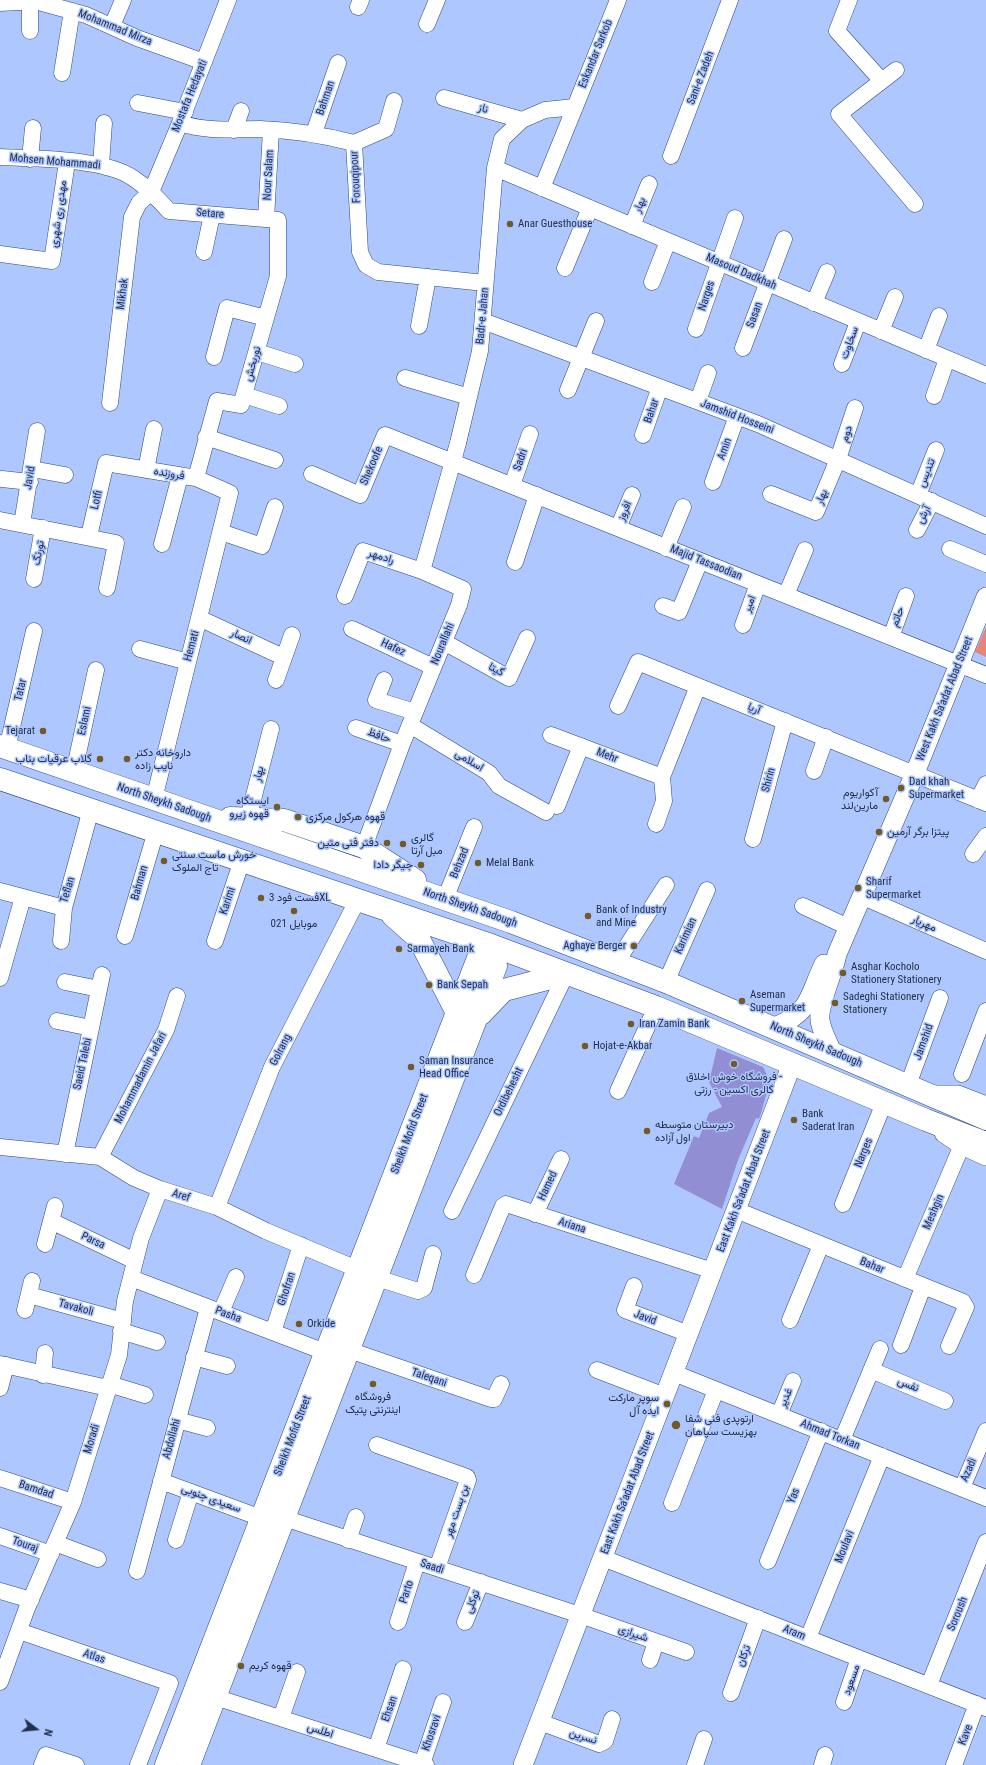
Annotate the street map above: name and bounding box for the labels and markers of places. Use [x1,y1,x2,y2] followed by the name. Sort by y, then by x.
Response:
[518,217,592,231] place label: Anar Guesthouse
[505,219,515,229] marker: Anar Guesthouse
[5,724,35,738] place label: Tejarat
[38,726,48,736] marker: Tejarat
[135,746,191,772] place label: داروخانه دکتر نایب زاده
[16,752,92,766] place label: گلاب عرقیات بناب
[95,754,105,764] marker: گلاب عرقیات بناب
[122,754,132,764] marker: داروخانه دکتر نایب زاده
[909,775,964,801] place label: Dad khah Supermarket
[896,783,906,793] marker: Dad khah Supermarket
[841,786,878,812] place label: آکواریوم مارین‌لند
[229,794,269,820] place label: ایستگاه قهوه زیرو
[881,794,891,804] marker: آکواریوم مارین‌لند
[272,802,282,812] marker: ایستگاه قهوه زیرو
[306,810,385,824] place label: قهوه هرکول مرکزی
[293,812,303,822] marker: قهوه هرکول مرکزی
[887,825,949,839] place label: پيتزا برگر آرمين
[874,827,884,837] marker: پيتزا برگر آرمين
[411,831,443,857] place label: گالری مبل آرتا
[317,836,379,850] place label: دفتر فنی متین
[382,838,392,848] marker: دفتر فنی متین
[398,839,408,849] marker: گالری مبل آرتا
[172,848,256,874] place label: خورش ماست سنتی تاج الملوک
[159,856,169,866] marker: خورش ماست سنتی تاج الملوک
[486,856,534,870] place label: Melal Bank
[374,858,413,872] place label: جیگر دادا
[473,858,483,868] marker: Melal Bank
[416,860,426,870] marker: جیگر دادا
[866,875,921,901] place label: Sharif Supermarket
[853,883,863,893] marker: Sharif Supermarket
[269,891,330,905] place label: فست فود 3XL
[256,893,266,903] marker: فست فود 3XL
[596,903,667,929] place label: Bank of Industry and Mine
[289,906,299,916] marker: موبایل 021
[583,911,593,921] marker: Bank of Industry and Mine
[271,917,317,931] place label: موبایل 021
[563,939,626,953] place label: Aghaye Berger
[629,941,639,951] marker: Aghaye Berger
[407,942,474,956] place label: Sarmayeh Bank
[394,944,404,954] marker: Sarmayeh Bank
[851,960,942,986] place label: Asghar Kocholo Stationery Stationery
[838,968,848,978] marker: Asghar Kocholo Stationery Stationery
[437,978,488,992] place label: Bank Sepah
[424,980,434,990] marker: Bank Sepah
[750,988,805,1014] place label: Aseman Supermarket
[843,990,924,1016] place label: Sadeghi Stationery Stationery
[737,996,747,1006] marker: Aseman Supermarket
[830,998,840,1008] marker: Sadeghi Stationery Stationery
[639,1017,709,1031] place label: Iran Zamin Bank
[626,1019,636,1029] marker: Iran Zamin Bank
[593,1039,652,1053] place label: Hojat-e-Akbar
[580,1041,590,1051] marker: Hojat-e-Akbar
[419,1054,494,1080] place label: Saman Insurance Head Office
[729,1059,739,1069] marker: فروشگاه خوش اخلاق - گالری اکسین - رزتی
[406,1062,416,1072] marker: Saman Insurance Head Office
[686,1070,782,1096] place label: فروشگاه خوش اخلاق - گالری اکسین - رزتی
[802,1107,854,1133] place label: Bank Saderat Iran
[789,1115,799,1125] marker: Bank Saderat Iran
[655,1118,733,1144] place label: دبیرستان متوسطه اول آزاده
[642,1126,652,1136] marker: دبیرستان متوسطه اول آزاده
[307,1317,335,1331] place label: Orkide
[294,1319,304,1329] marker: Orkide
[368,1379,378,1389] marker: فروشگاه اینترنتی پتیک
[345,1390,401,1416] place label: فروشگاه اینترنتی پتیک
[608,1391,659,1417] place label: سوپر مارکت ایده آل
[662,1399,672,1409] marker: سوپر مارکت ایده آل
[685,1412,757,1438] place label: ارتوپدی فنی شفا بهزیست سپاهان
[670,1419,682,1431] marker: ارتوپدی فنی شفا بهزیست سپاهان
[249,1659,292,1673] place label: قهوه کریم
[236,1661,246,1671] marker: قهوه کریم

